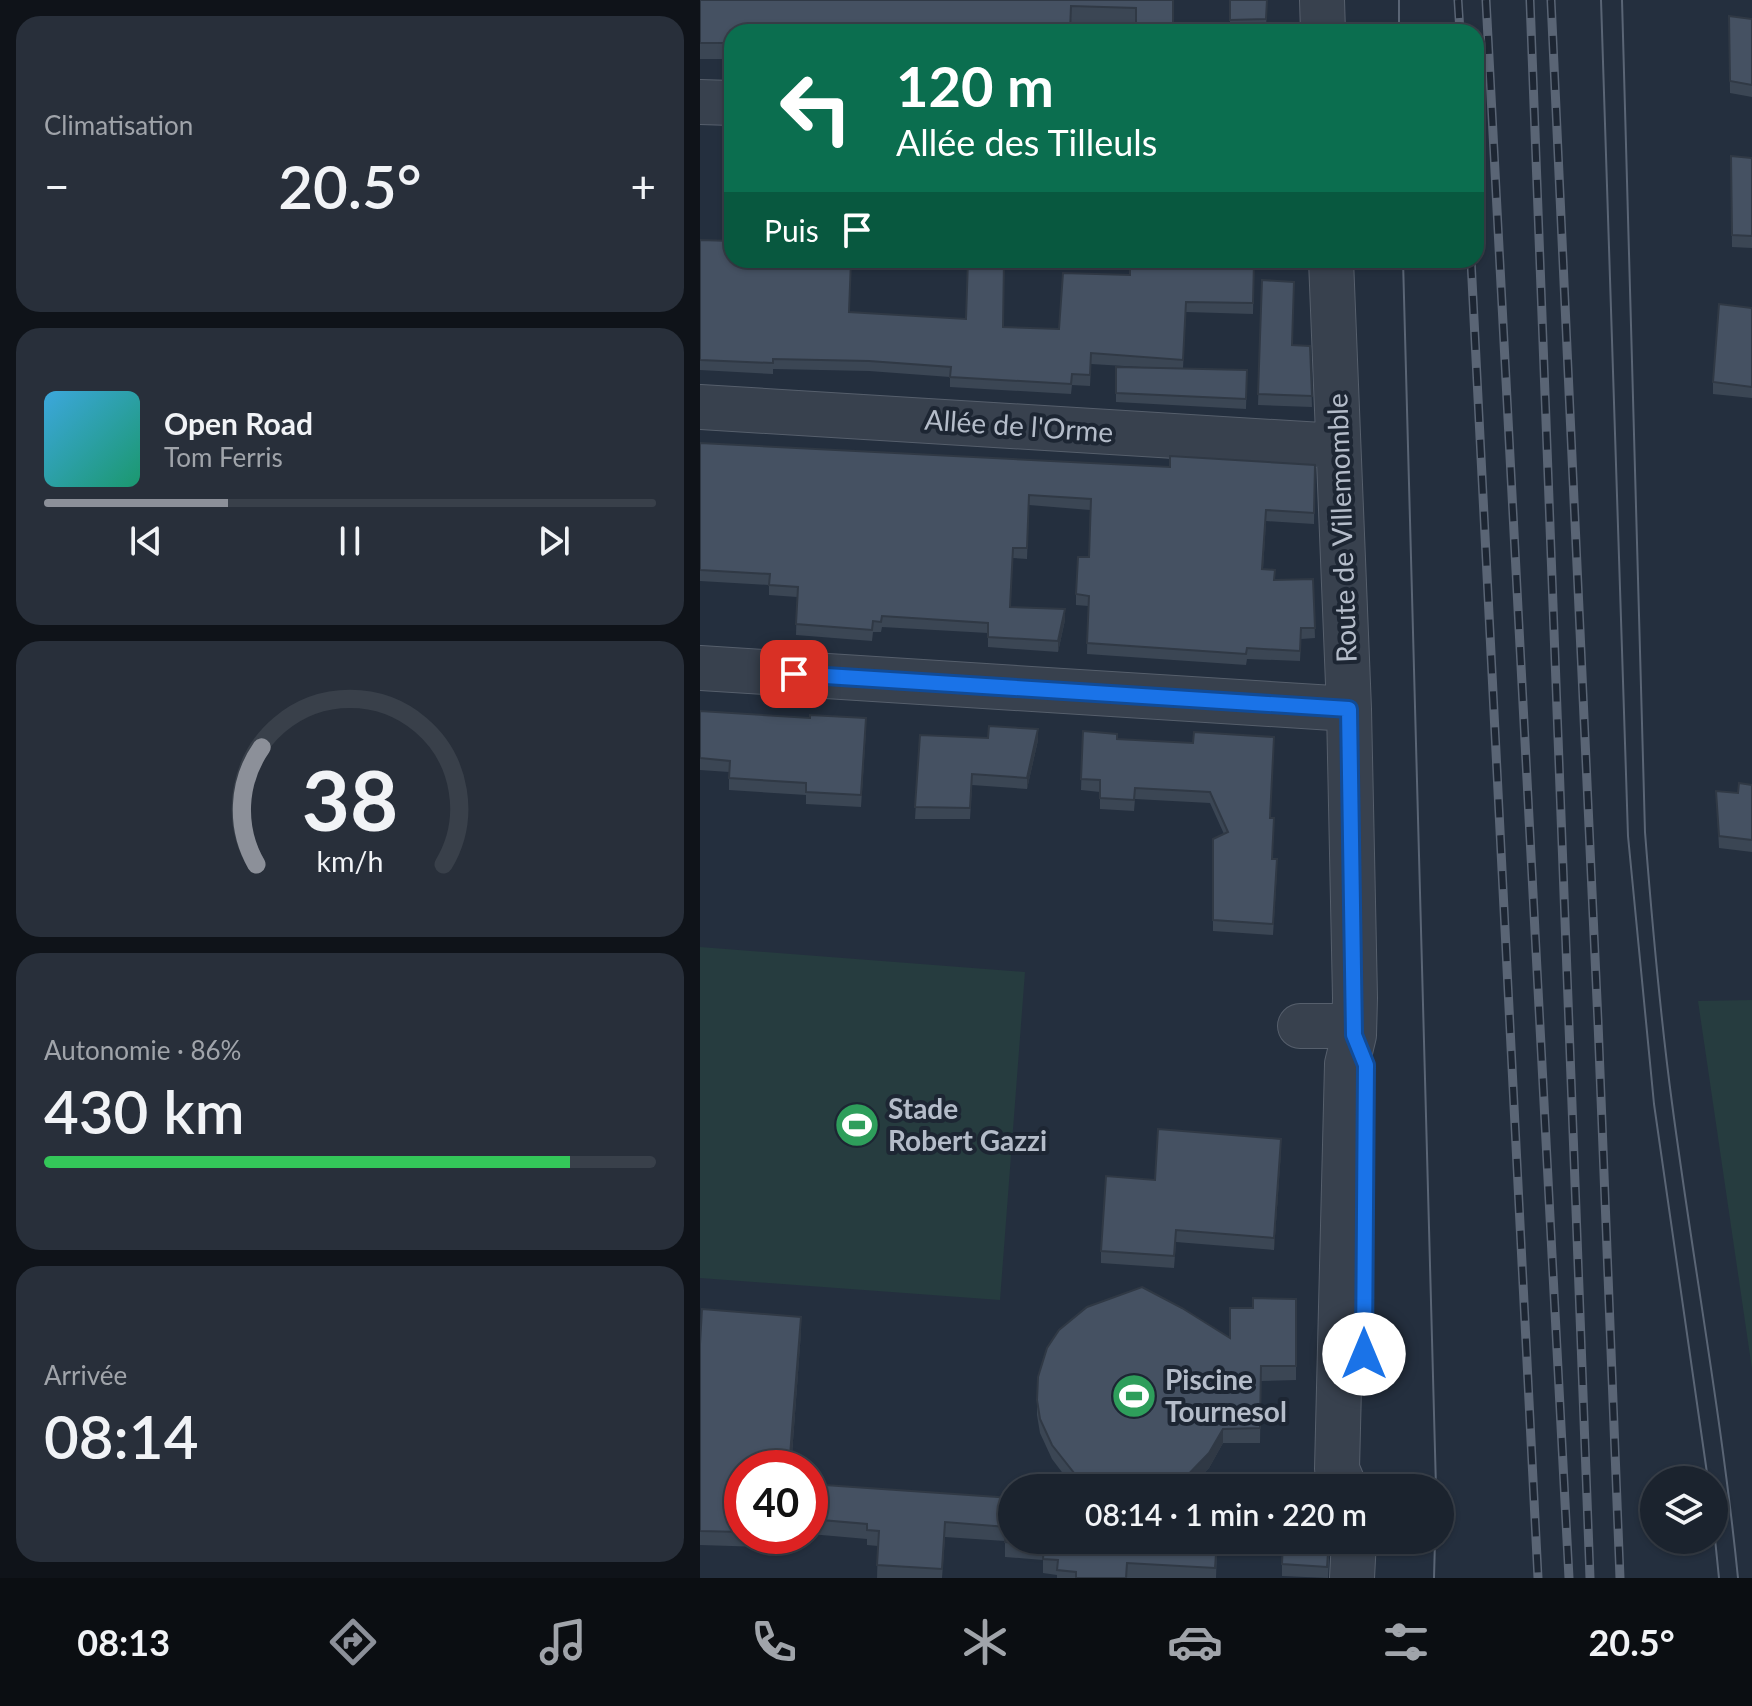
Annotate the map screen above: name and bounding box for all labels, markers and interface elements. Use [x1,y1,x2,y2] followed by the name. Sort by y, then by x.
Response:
[896,52,1054,119] text: 120 m
[764,56,868,160] icon: left
[44,109,193,141] text: Climatisation
[896,120,1157,164] text: Allée des Tilleuls
[278,150,422,222] text: 20.5°
[44,160,70,212] text: −
[630,160,656,212] text: +
[835,208,879,252] icon: arrive
[764,212,819,248] text: Puis
[1319,393,1363,663] street label: Route de Villemomble
[924,401,1115,449] street label: Allée de l'Orme
[164,405,313,441] text: Open Road
[164,441,283,473] text: Tom Ferris
[124,519,168,563] icon: previous
[328,519,372,563] icon: pause
[532,519,576,563] icon: next
[760,640,828,708] pin
[772,652,816,696] icon: arrive
[302,749,398,849] text: 38
[317,844,383,878] text: km/h
[44,1034,241,1066] text: Autonomie · 86%
[44,1075,245,1147] text: 430 km
[888,1091,1047,1157] place label: Stade Robert Gazzi
[833,1101,881,1149] sports icon: Stade Robert Gazzi
[1322,1312,1406,1396] position arrow
[44,1359,127,1391] text: Arrivée
[1165,1362,1287,1428] place label: Piscine Tournesol
[1110,1372,1158,1420] sports icon: Piscine Tournesol
[44,1400,198,1472] text: 08:14
[724,1450,828,1554] speed limit sign: 40
[1640,1466,1728,1554] map controls
[1640,1466,1728,1554] button: layers
[1085,1496,1367,1532] text: 08:14 · 1 min · 220 m
[325,1614,381,1670] icon: directions
[535,1614,591,1670] icon: music
[746,1614,802,1670] icon: phone
[957,1614,1013,1670] icon: climate
[1167,1614,1223,1670] icon: car
[1378,1614,1434,1670] icon: filters
[77,1620,170,1664] text: 08:13
[1588,1620,1675,1664] text: 20.5°

